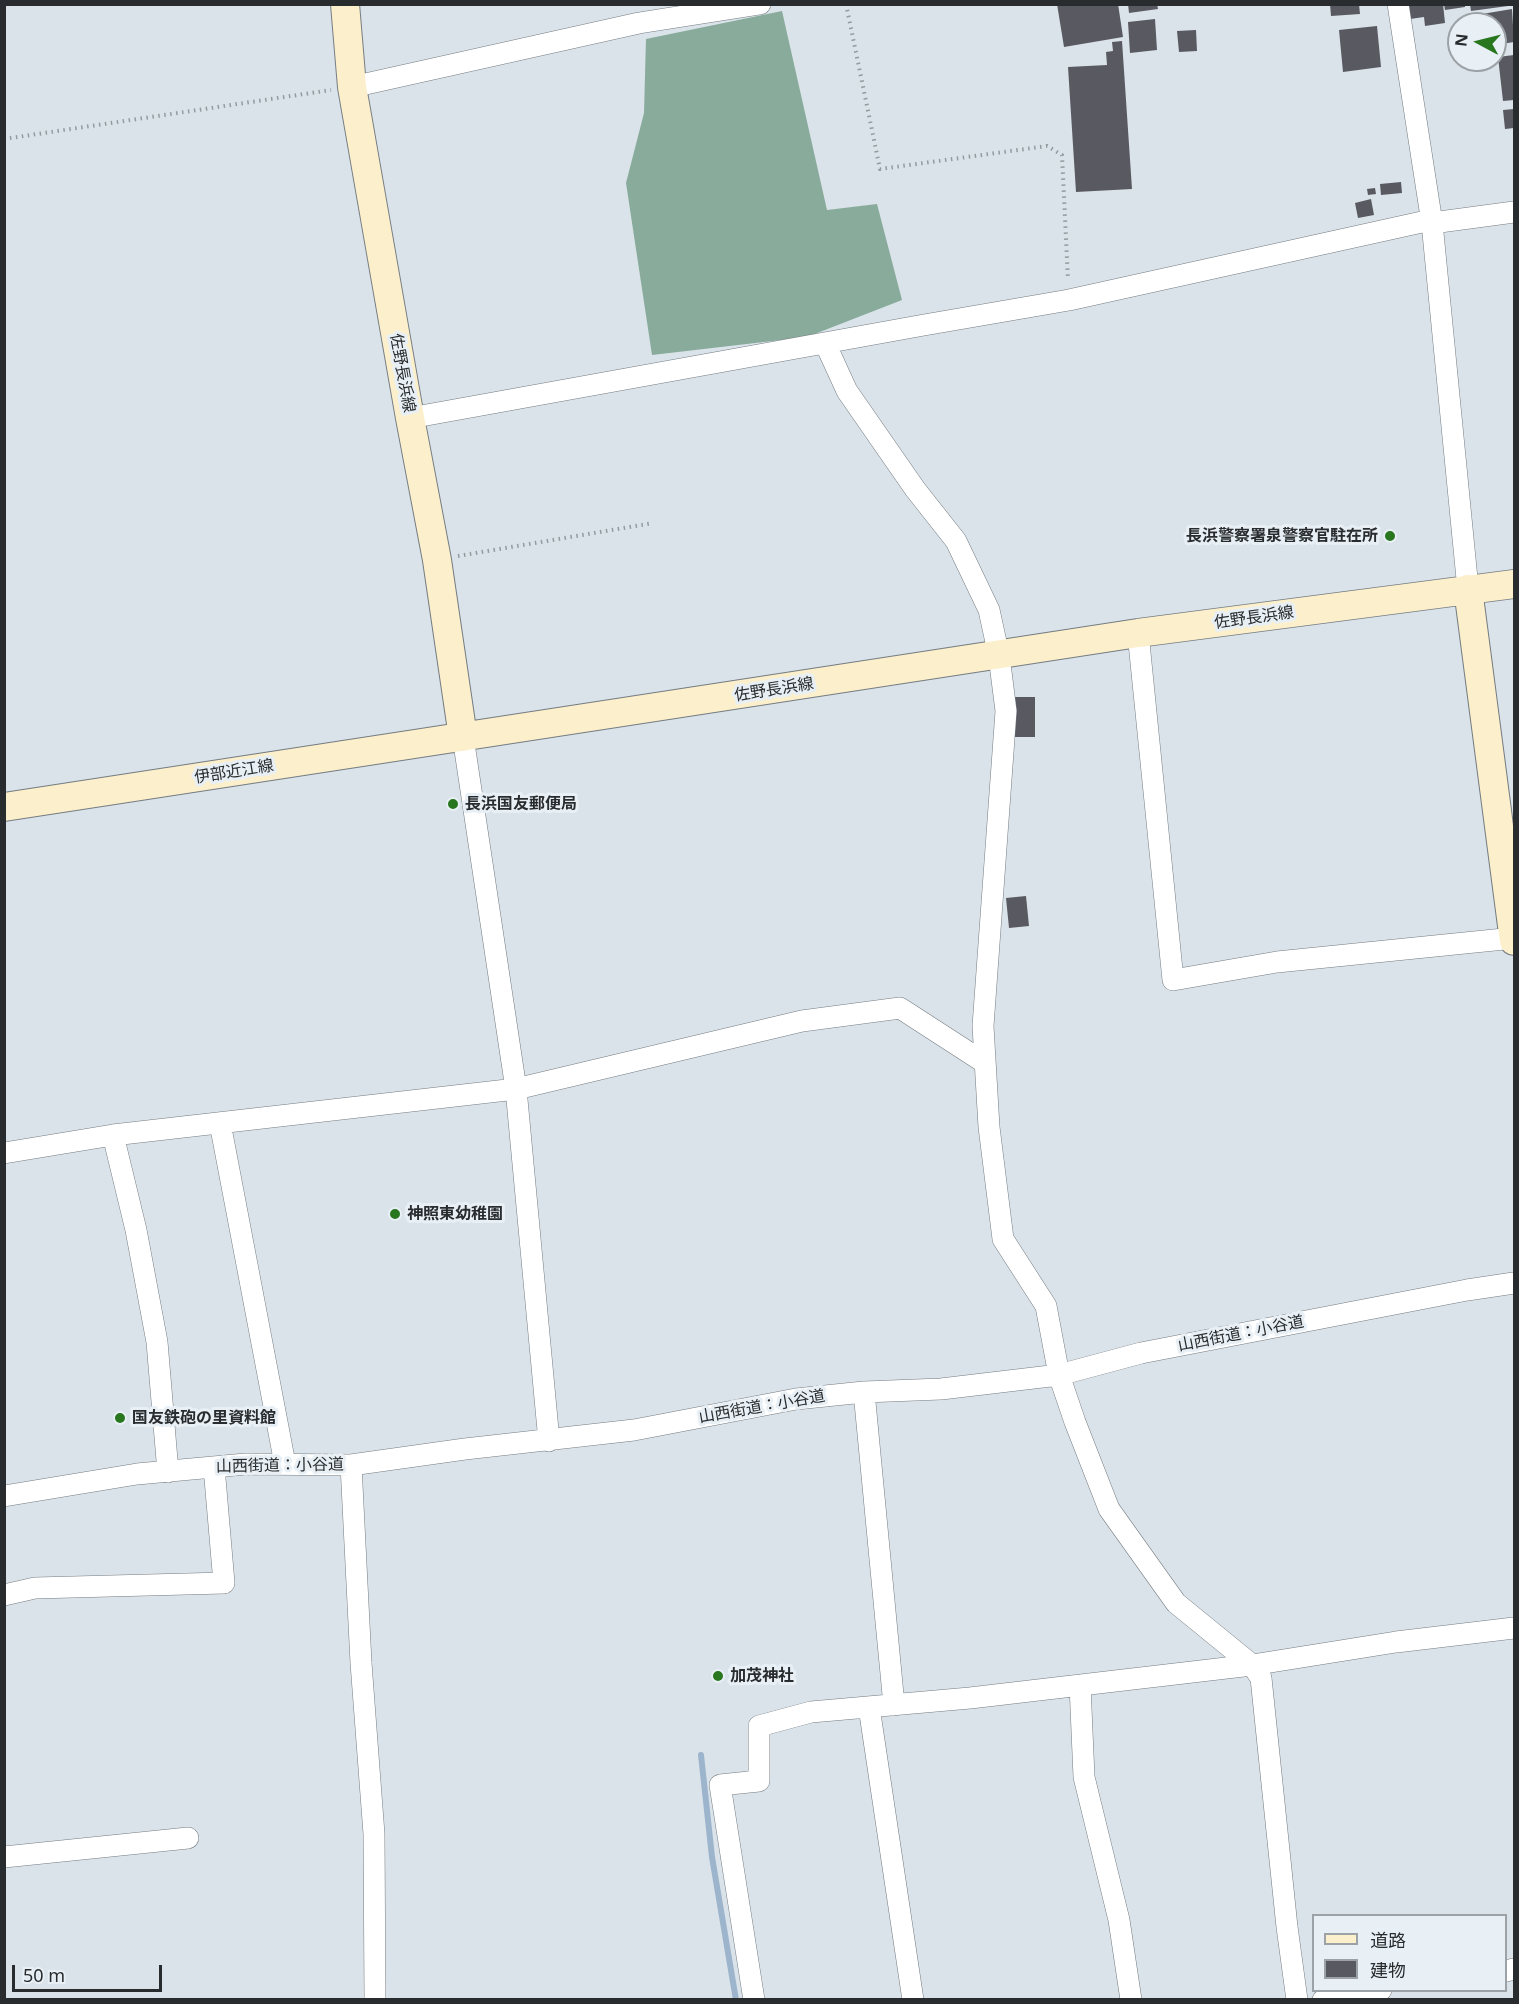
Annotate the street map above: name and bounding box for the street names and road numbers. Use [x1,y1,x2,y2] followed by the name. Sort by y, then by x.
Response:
[386,332,418,414] street label: 佐野長浜線
[1213,603,1295,633] street label: 佐野長浜線
[733,674,815,706] street label: 佐野長浜線
[193,756,275,788] street label: 伊部近江線
[1176,1312,1306,1356] street label: 山西街道：小谷道
[697,1386,827,1428] street label: 山西街道：小谷道
[216,1455,344,1477] street label: 山西街道：小谷道

